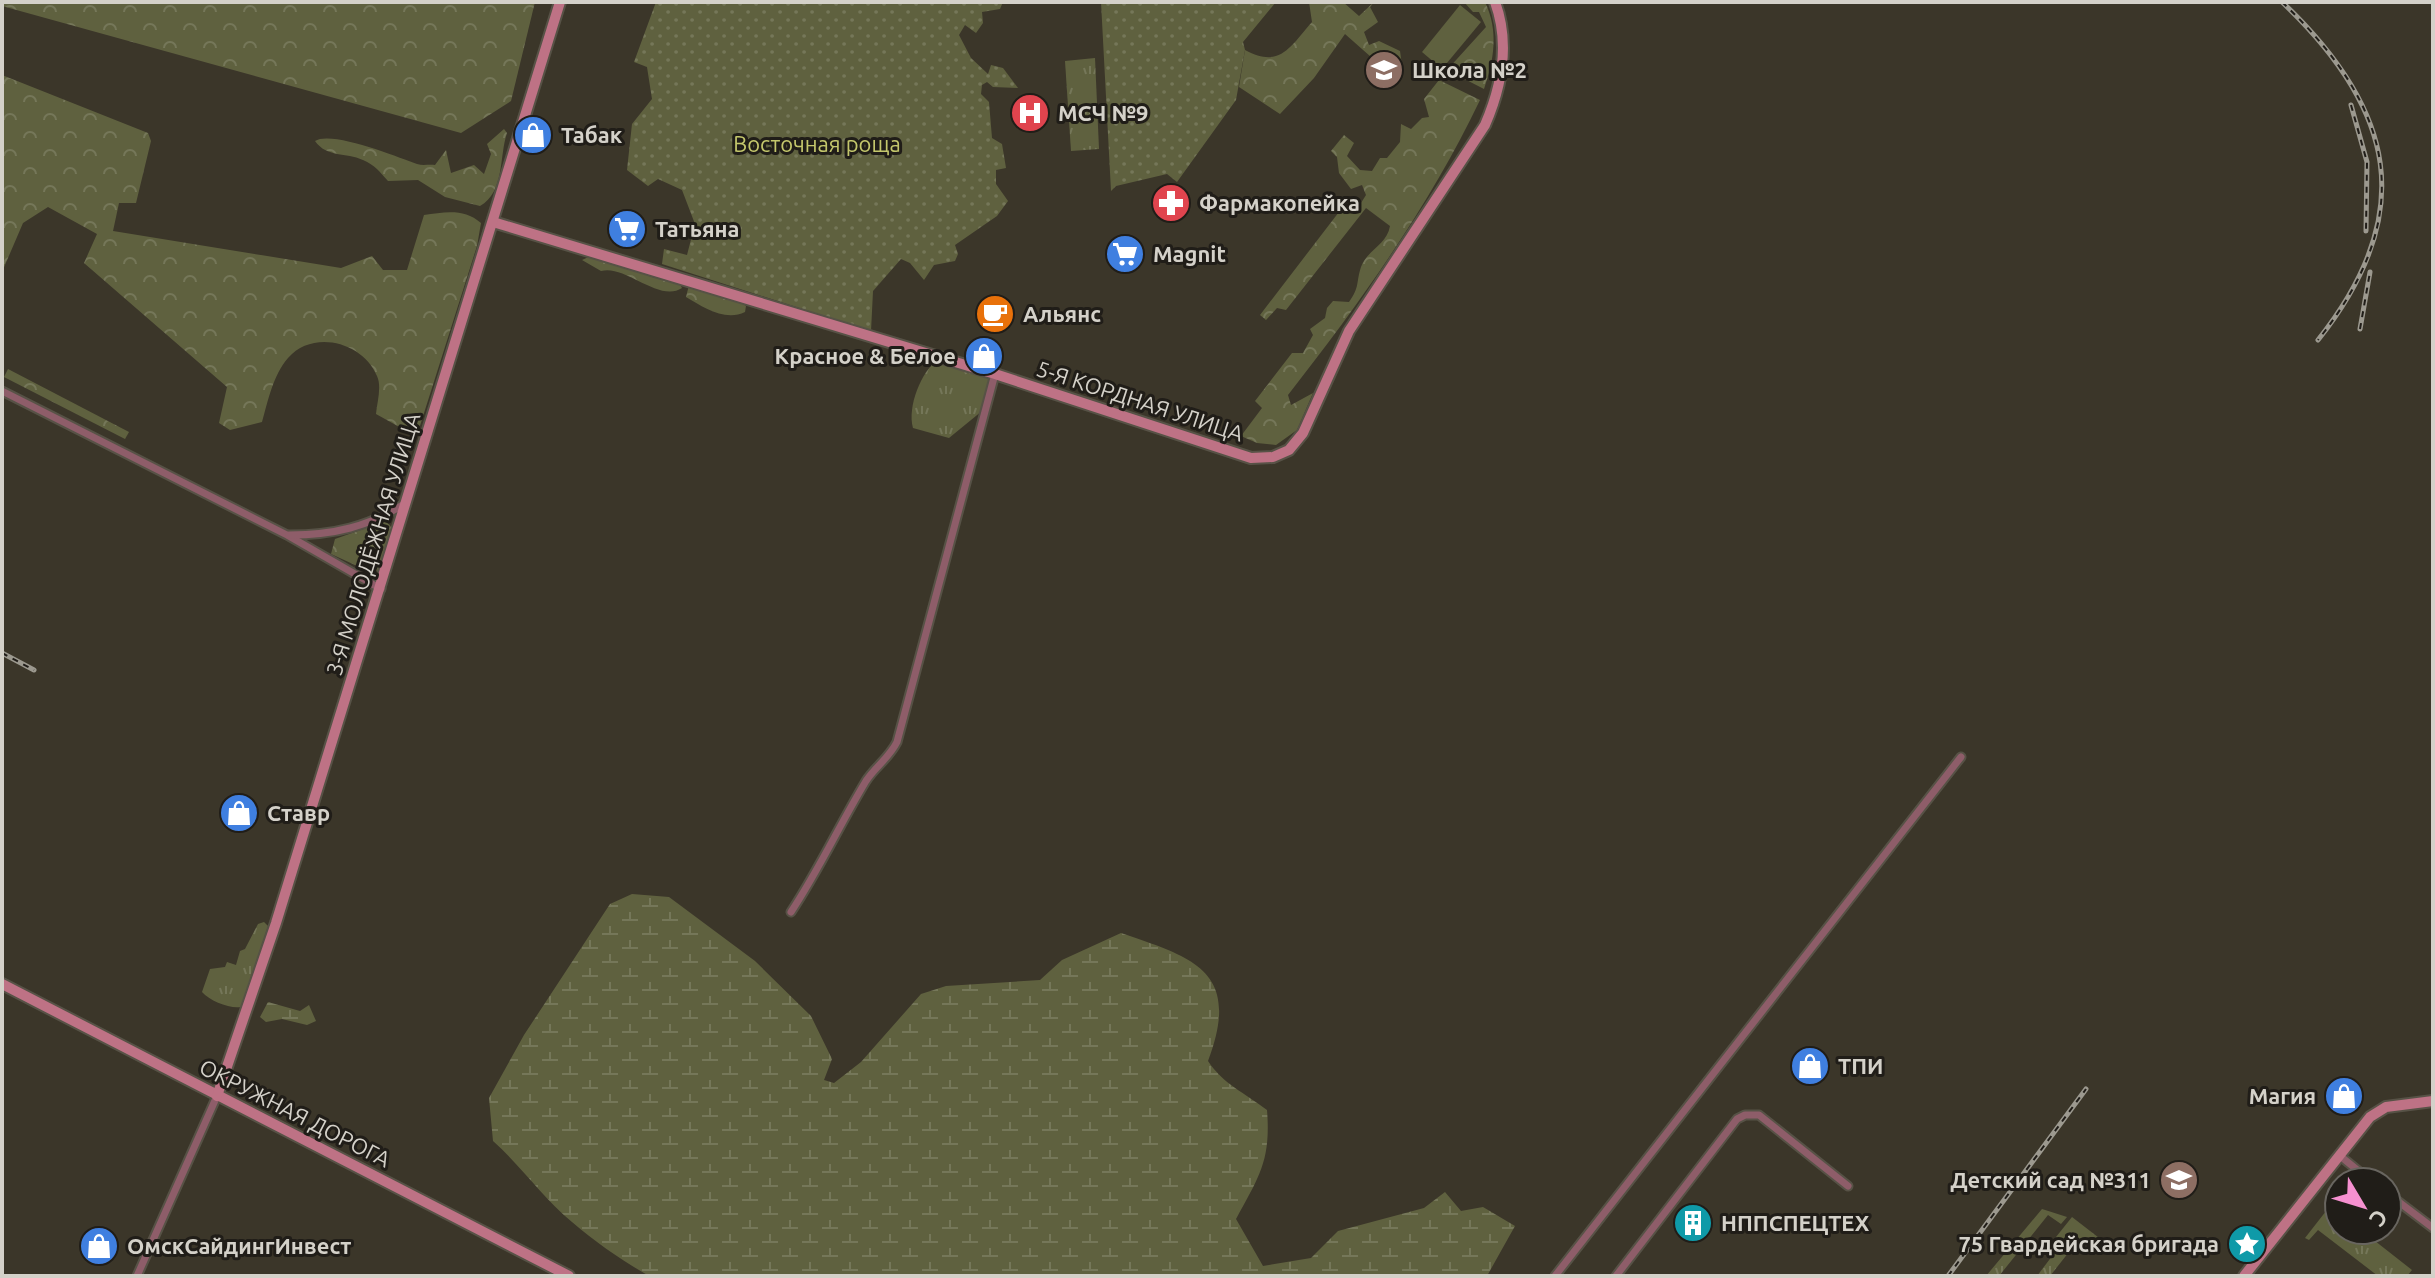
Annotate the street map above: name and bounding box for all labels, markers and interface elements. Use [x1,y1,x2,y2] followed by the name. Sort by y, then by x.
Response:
[1363,49,1405,91] school or university icon: Школа №2
[1412,57,1527,82] place label: Школа №2
[1009,92,1051,134] hospital icon: МСЧ №9
[1058,100,1148,125] place label: МСЧ №9
[512,114,554,156] shop icon: Табак
[561,122,623,147] place label: Табак
[733,131,901,156] park label: Восточная роща
[1150,182,1192,224] pharmacy icon: Фармакопейка
[1199,190,1360,215] place label: Фармакопейка
[606,208,648,250] supermarket icon: Татьяна
[655,216,740,241] place label: Татьяна
[1104,233,1146,275] supermarket icon: Magnit
[1153,241,1226,266] place label: Magnit
[974,293,1016,335] cafe icon: Альянс
[1023,301,1101,326] place label: Альянс
[963,335,1005,377] shop icon: Красное & Белое
[775,343,956,368] place label: Красное & Белое
[1034,355,1247,446] street label: 5-Я КОРДНАЯ УЛИЦА
[321,409,425,678] street label: 3-Я МОЛОДЁЖНАЯ УЛИЦА
[218,792,260,834] shop icon: Ставр
[267,800,330,825] place label: Ставр
[1789,1045,1831,1087] shop icon: ТПИ
[1838,1053,1883,1078] place label: ТПИ
[196,1054,395,1172] street label: ОКРУЖНАЯ ДОРОГА
[2323,1075,2365,1117] shop icon: Магия
[2249,1083,2316,1108] place label: Магия
[2158,1159,2200,1201] school or university icon: Детский сад №311
[2323,1166,2403,1246] north arrow
[1950,1167,2151,1192] place label: Детский сад №311
[1672,1202,1714,1244] building icon: НППСПЕЦТЕХ
[2365,1205,2393,1232] text: С
[1721,1210,1870,1235] place label: НППСПЕЦТЕХ
[2226,1223,2268,1265] place icon: 75 Гвардейская бригада
[78,1225,120,1267] shop icon: ОмскСайдингИнвест
[1958,1231,2219,1256] place label: 75 Гвардейская бригада
[127,1233,351,1258] place label: ОмскСайдингИнвест

